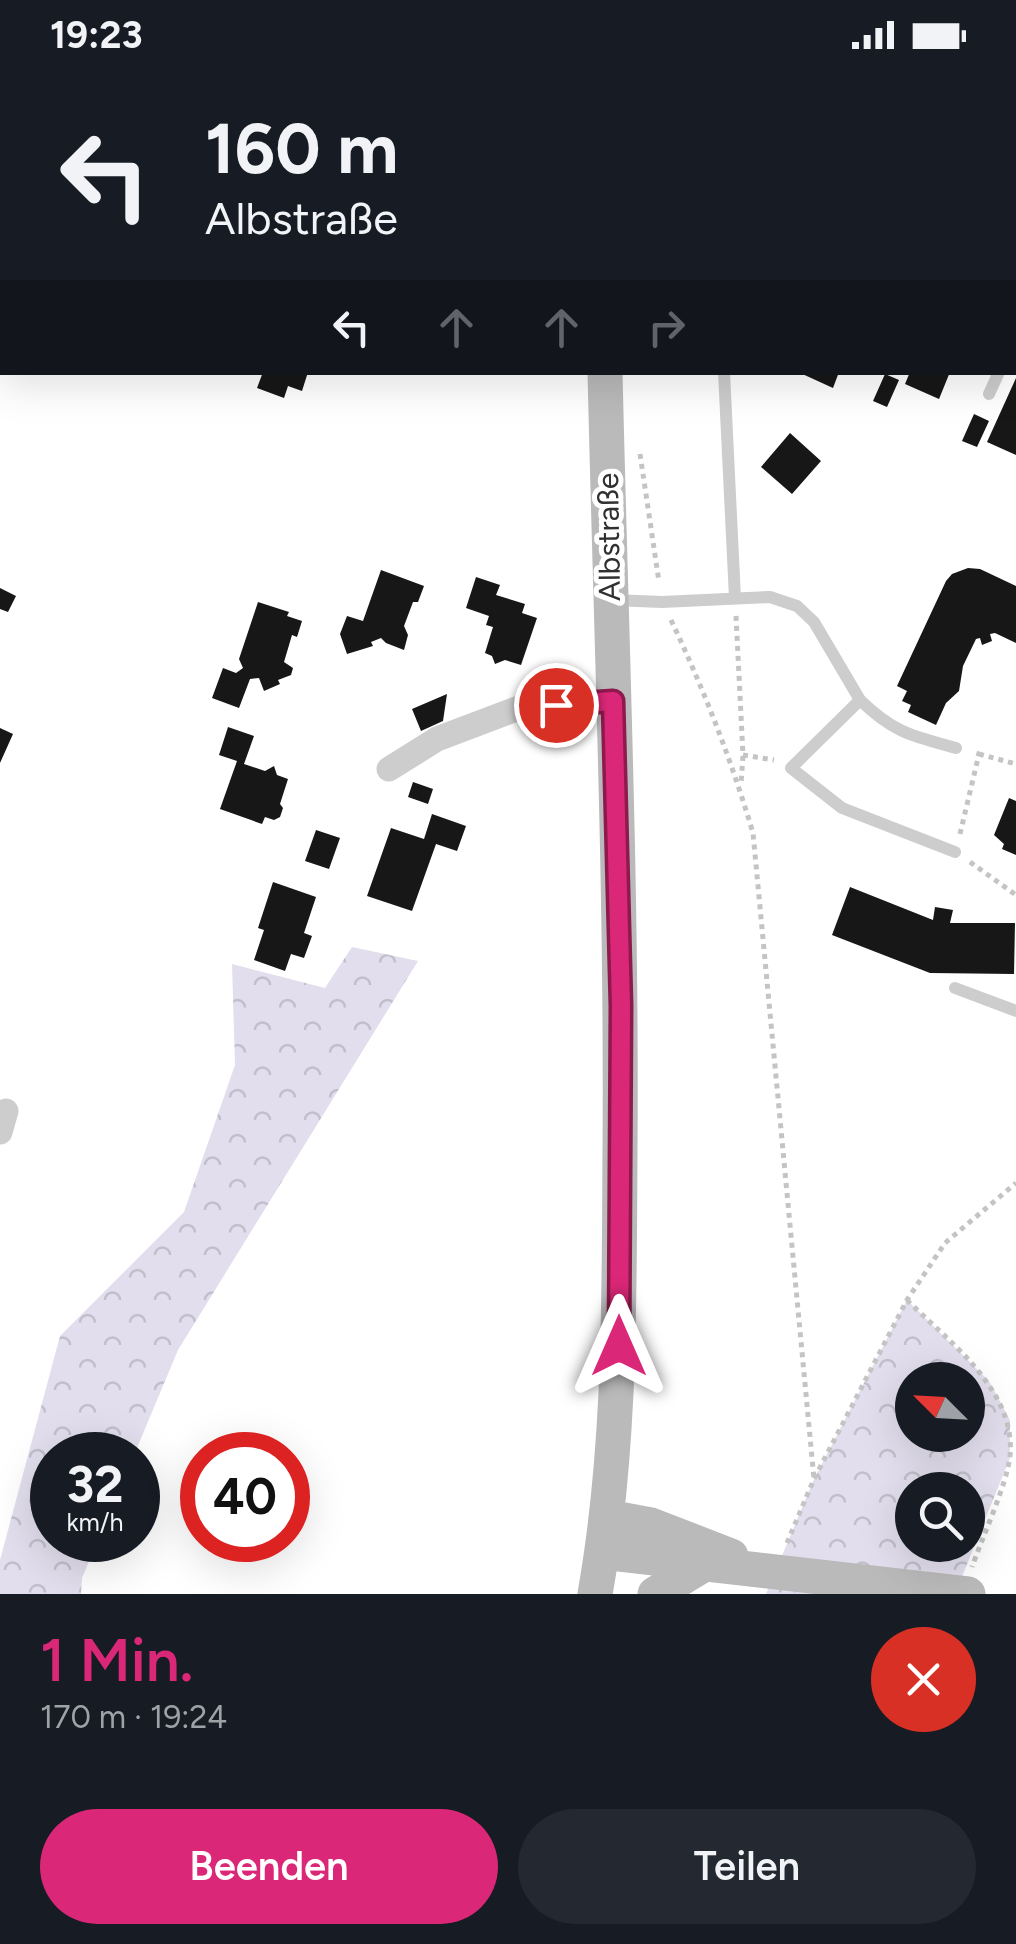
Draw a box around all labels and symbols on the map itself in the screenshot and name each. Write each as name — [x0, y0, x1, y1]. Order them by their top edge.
street label: Albstraße — [589, 472, 628, 602]
pin — [514, 663, 599, 748]
position arrow — [567, 1294, 671, 1398]
north arrow — [895, 1362, 985, 1452]
speed limit sign: 40 — [180, 1432, 310, 1562]

